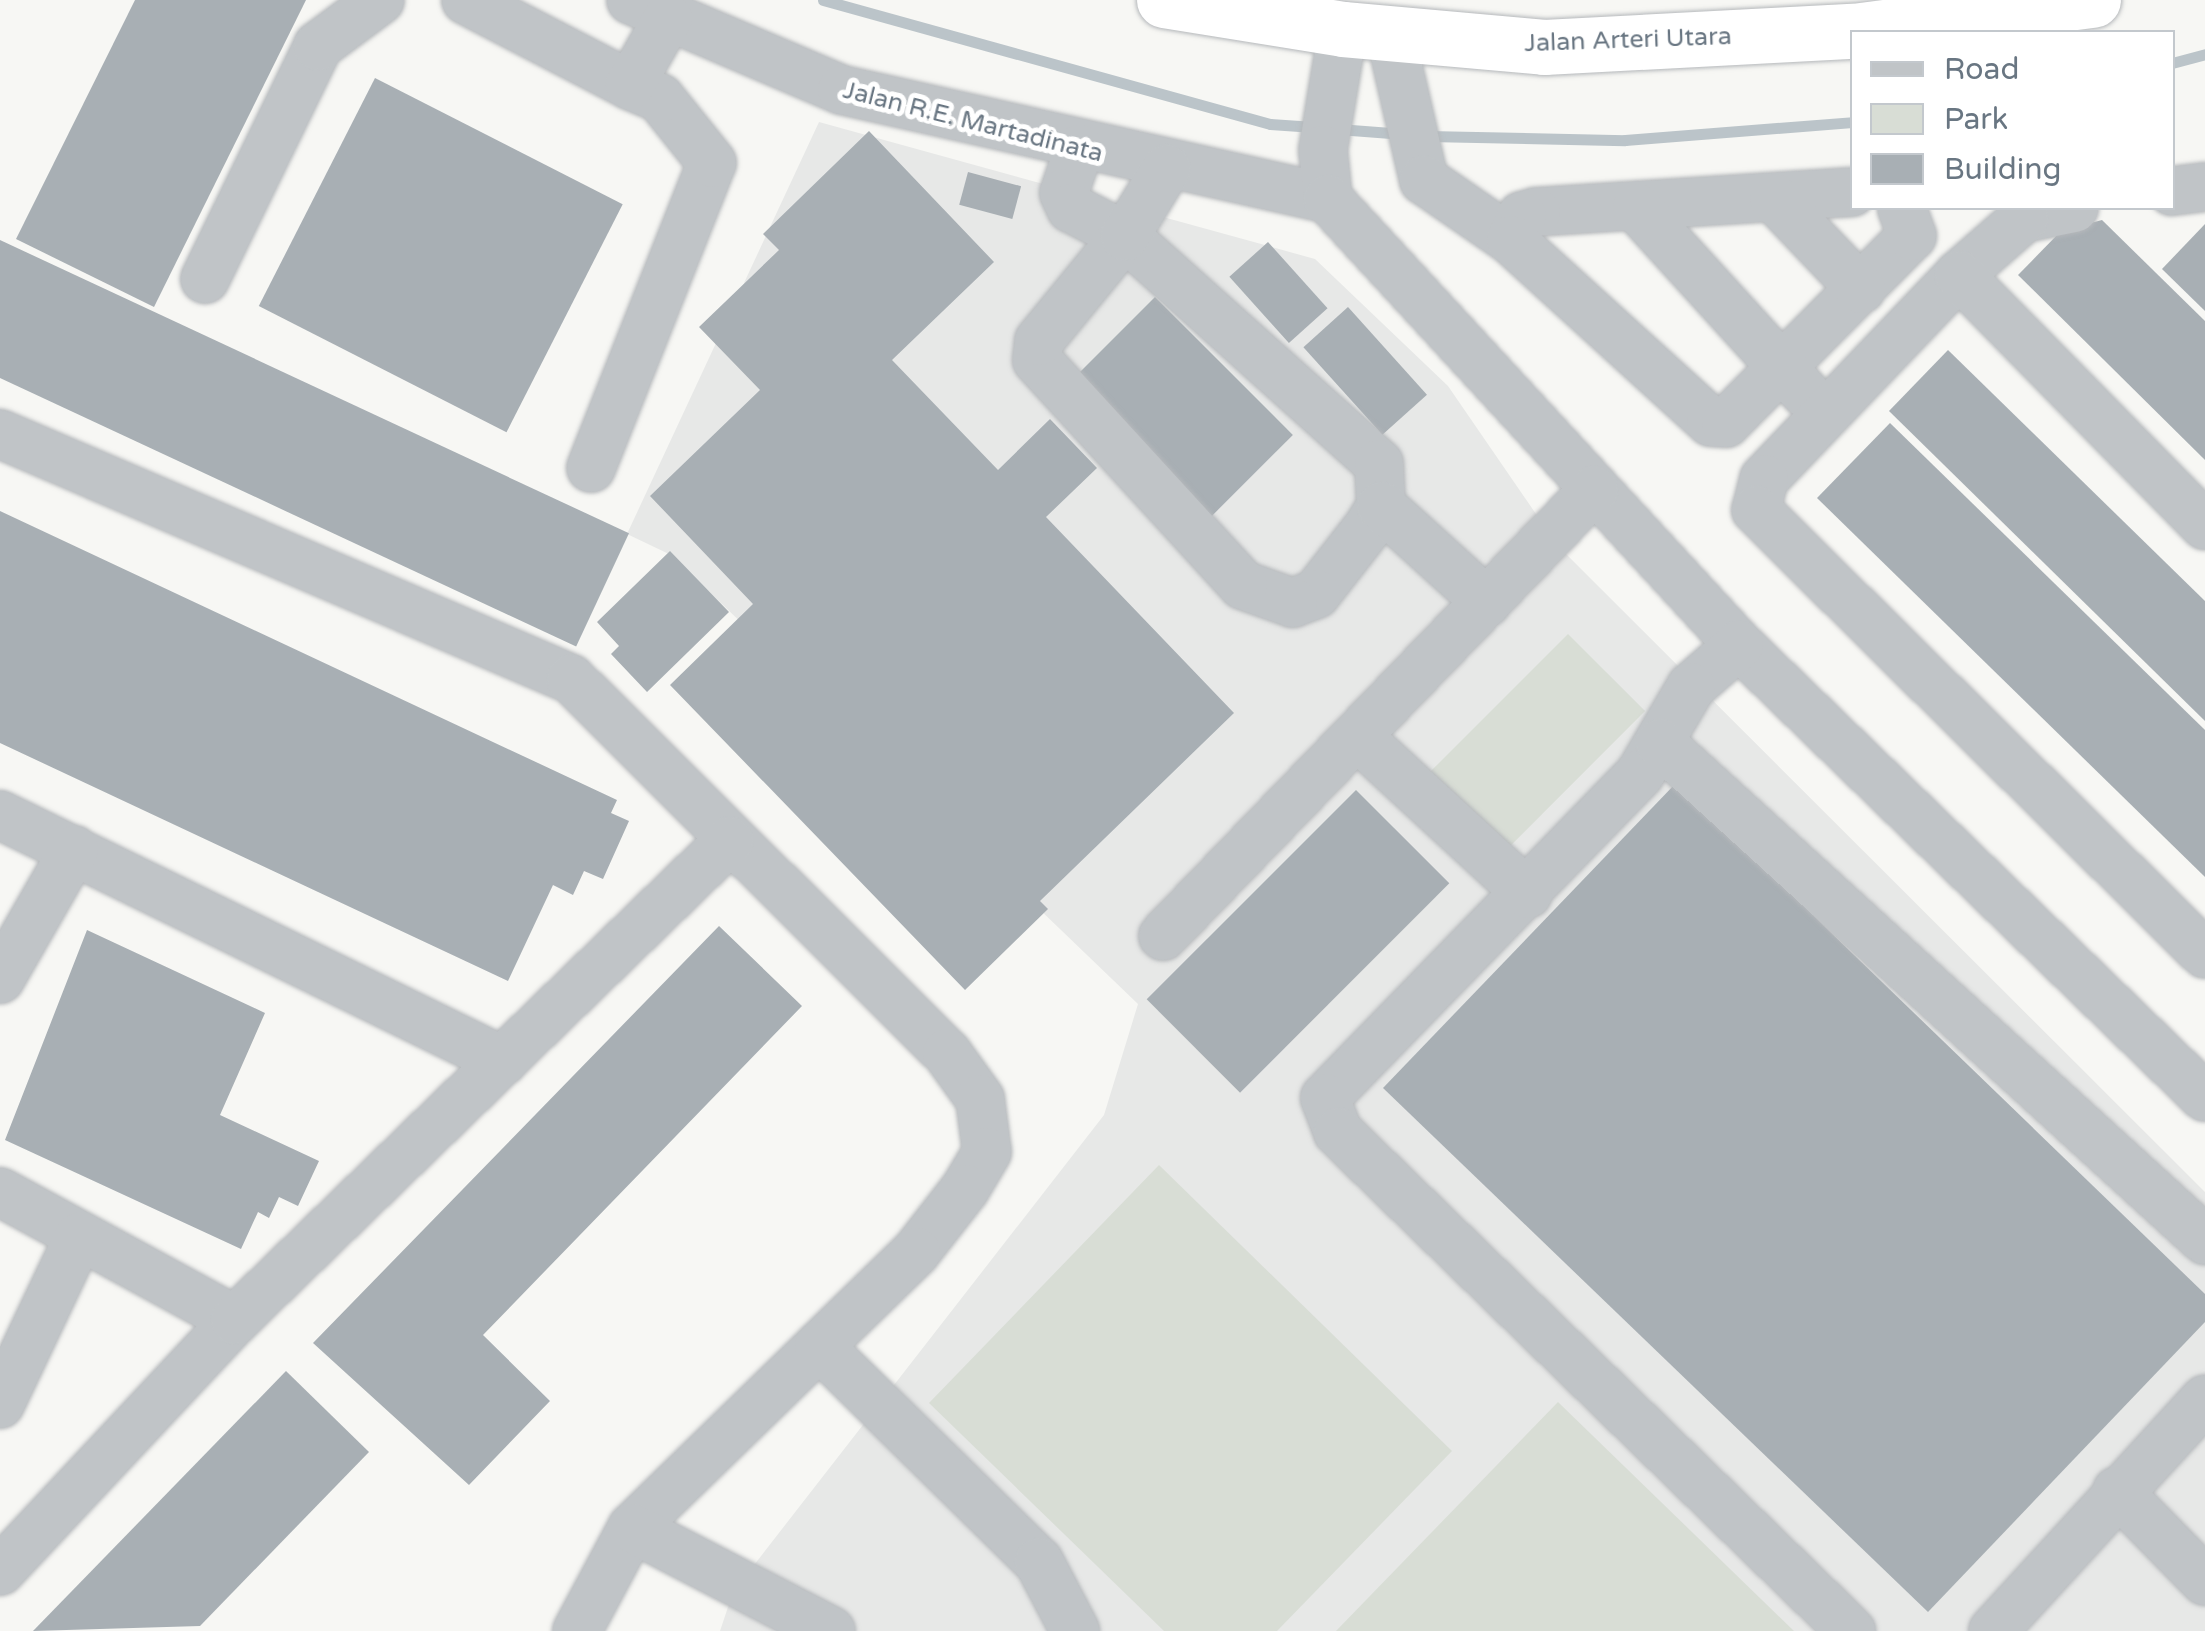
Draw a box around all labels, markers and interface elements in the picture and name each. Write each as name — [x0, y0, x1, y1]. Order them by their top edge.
street label: Jalan Arteri Utara — [1524, 21, 1732, 59]
legend — [1850, 30, 2175, 210]
text: Road — [1944, 51, 2019, 88]
street label: Jalan R.E. Martadinata — [840, 75, 1106, 169]
text: Park — [1944, 101, 2008, 138]
text: Building — [1944, 151, 2061, 188]

